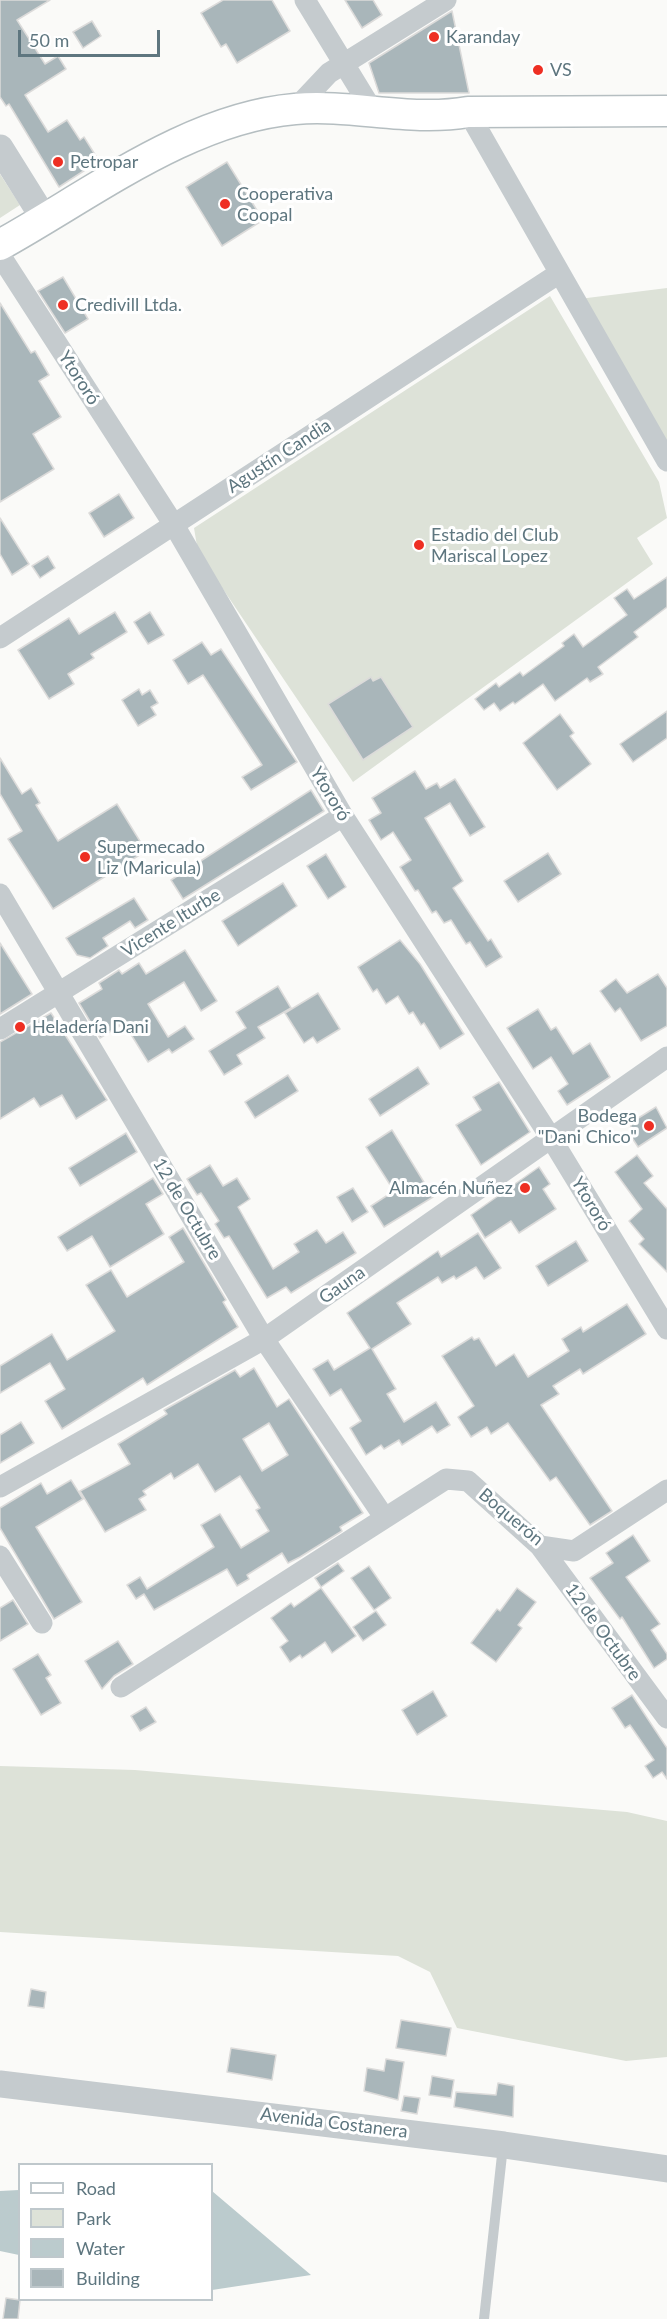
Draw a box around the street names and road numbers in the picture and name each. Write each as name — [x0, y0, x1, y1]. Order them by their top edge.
street label: Ytororó — [54, 347, 104, 409]
street label: Agustín Candia — [223, 414, 335, 498]
street label: Ytororó — [305, 763, 355, 825]
street label: Vicente Iturbe — [118, 884, 224, 962]
street label: 12 de Octubre — [148, 1154, 226, 1264]
street label: Ytororó — [566, 1173, 616, 1235]
street label: Gauna — [315, 1262, 369, 1308]
street label: Boquerón — [474, 1484, 548, 1550]
street label: 12 de Octubre — [561, 1579, 645, 1685]
street label: Avenida Costanera — [259, 2103, 409, 2143]

